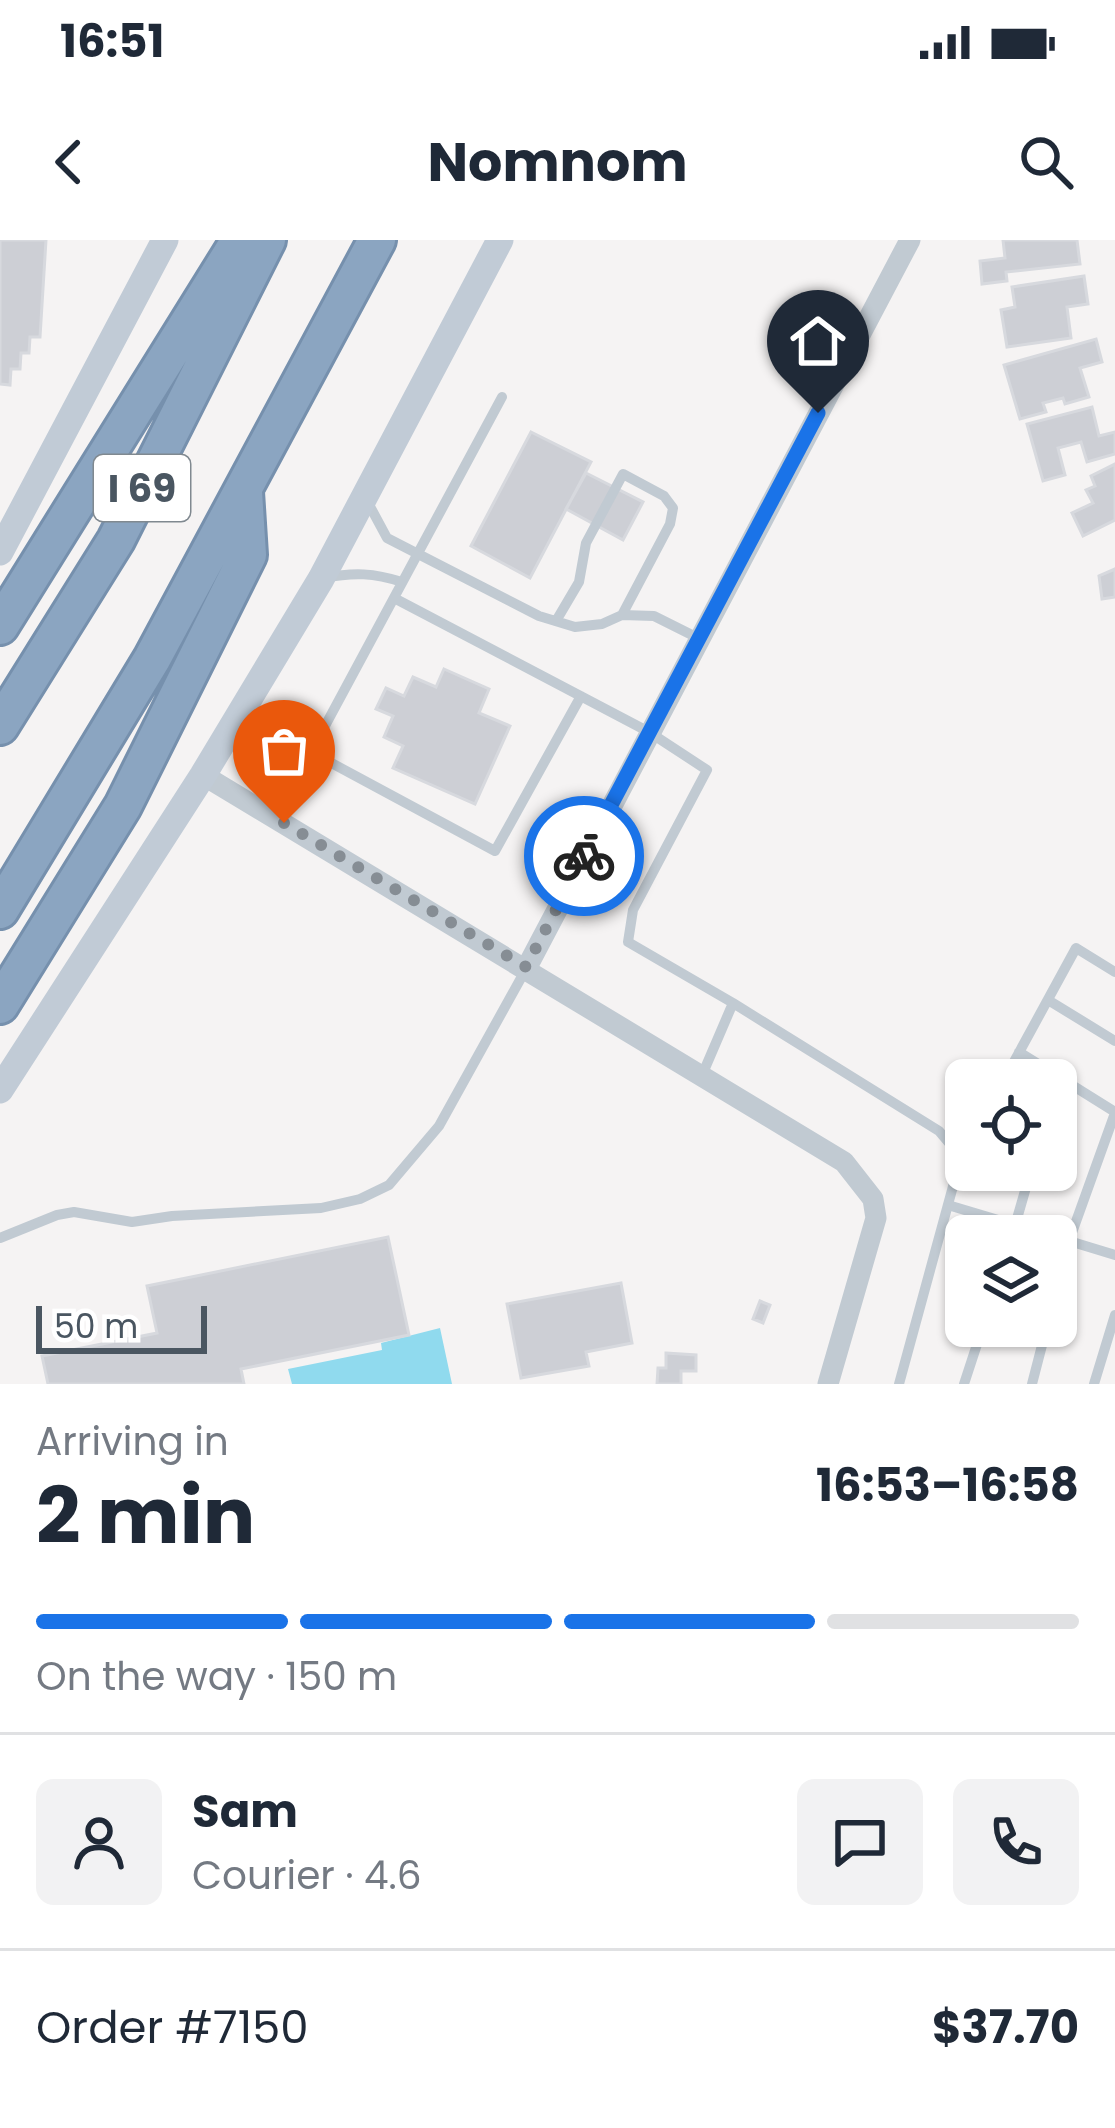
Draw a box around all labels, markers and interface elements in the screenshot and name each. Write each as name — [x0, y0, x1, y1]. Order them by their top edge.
text: 16:51 — [60, 10, 165, 73]
text: Nomnom — [427, 124, 688, 200]
icon: back — [36, 129, 102, 195]
icon: search — [1013, 129, 1079, 195]
pin — [767, 290, 869, 413]
icon: home — [785, 308, 851, 374]
road number: I 69 — [94, 455, 190, 521]
pin — [233, 700, 335, 823]
icon: bag — [251, 718, 317, 784]
courier — [524, 796, 644, 916]
icon: bike — [551, 823, 617, 889]
map controls — [945, 1059, 1077, 1347]
button: locate — [945, 1059, 1077, 1191]
button: layers — [945, 1215, 1077, 1347]
scale bar — [36, 1300, 207, 1353]
text: 50 m — [54, 1303, 138, 1350]
text: Arriving in — [36, 1414, 229, 1469]
text: 16:53–16:58 — [816, 1454, 1079, 1517]
text: 2 min — [36, 1461, 255, 1570]
text: On the way · 150 m — [36, 1649, 397, 1704]
button: person — [36, 1779, 162, 1905]
button: chat — [797, 1779, 923, 1905]
button: phone — [953, 1779, 1079, 1905]
text: Sam — [192, 1780, 298, 1843]
text: Courier · 4.6 — [192, 1848, 421, 1903]
text: Order #7150 — [36, 1996, 309, 2059]
text: $37.70 — [932, 1996, 1079, 2059]

